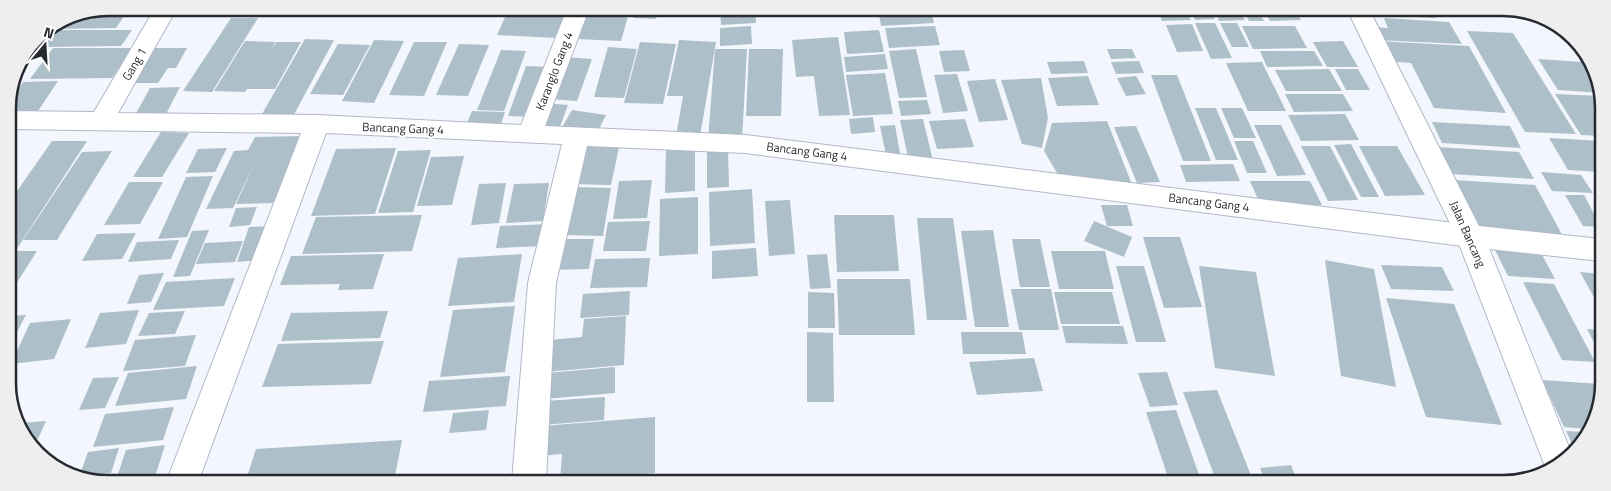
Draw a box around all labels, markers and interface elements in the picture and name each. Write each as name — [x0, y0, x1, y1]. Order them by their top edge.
north arrow — [20, 20, 70, 70]
text: N — [41, 21, 57, 44]
street label: Karanglo Gang 4 — [530, 29, 578, 113]
street label: Gang 1 — [117, 44, 151, 84]
street label: Bancang Gang 4 — [362, 117, 444, 139]
street label: Bancang Gang 4 — [765, 137, 849, 165]
street label: Bancang Gang 4 — [1167, 188, 1251, 216]
street label: Jalan Bancang — [1445, 198, 1491, 270]

